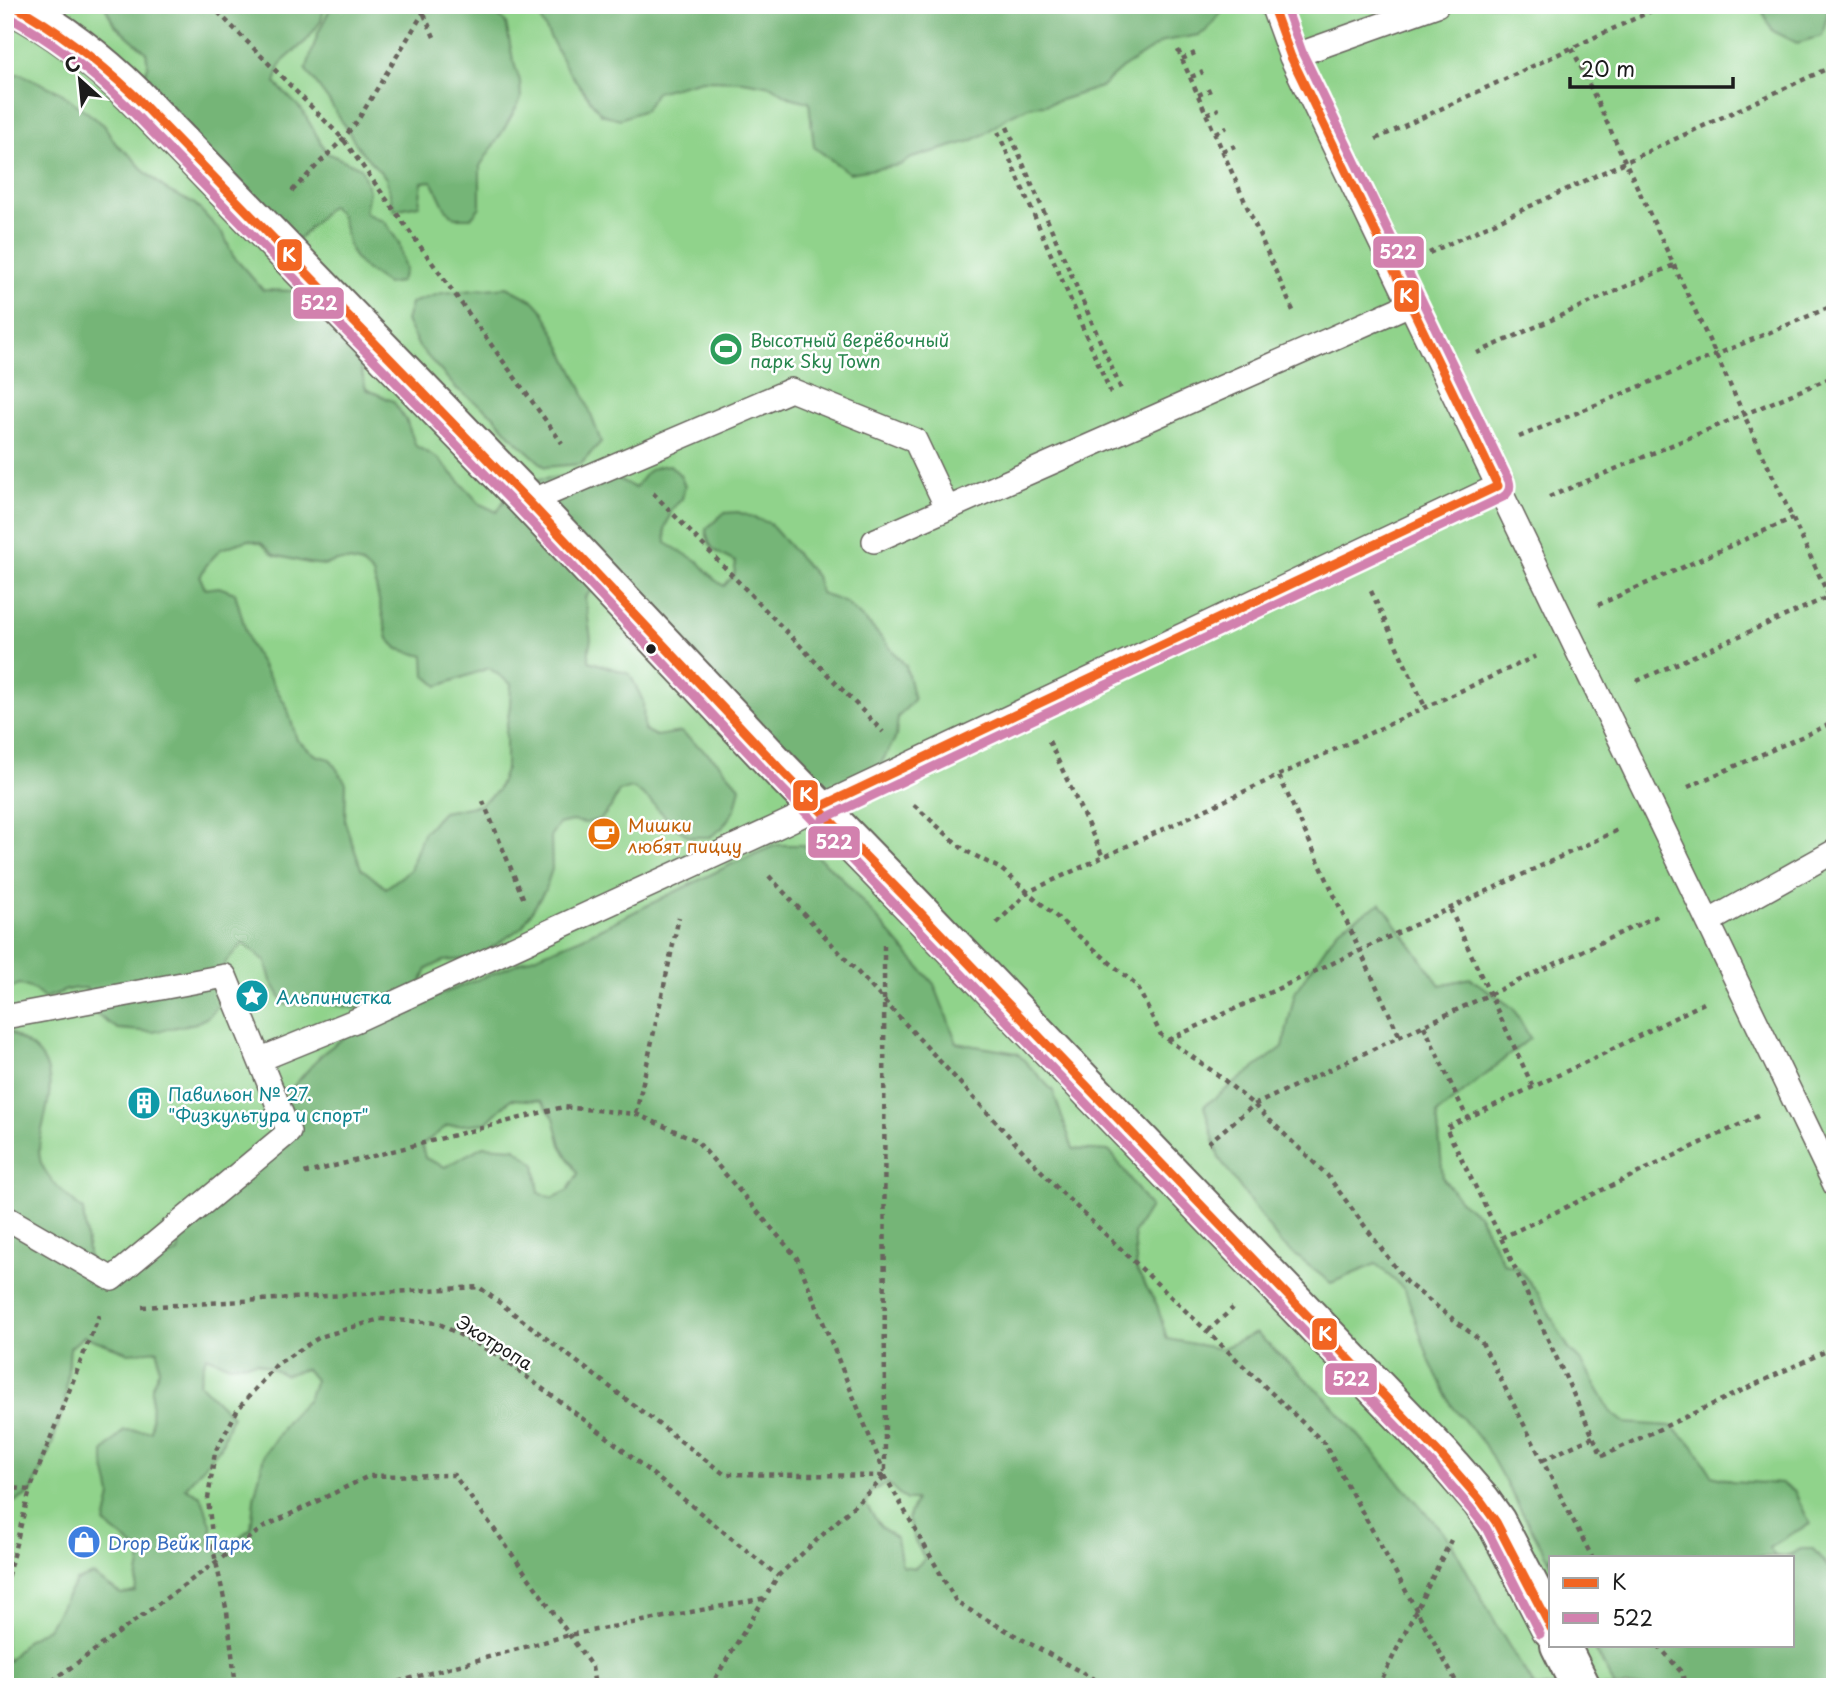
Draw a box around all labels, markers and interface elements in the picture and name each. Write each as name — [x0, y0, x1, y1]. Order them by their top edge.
north arrow — [46, 46, 116, 116]
scale bar — [1570, 46, 1733, 90]
text: С — [59, 48, 85, 80]
text: 20 m — [1581, 52, 1635, 84]
line badge: 522 — [1372, 235, 1425, 269]
text: 522 — [1379, 237, 1417, 265]
line badge: К — [276, 238, 303, 272]
text: К — [282, 240, 296, 268]
line badge: К — [1393, 279, 1420, 313]
text: К — [1399, 281, 1413, 309]
line badge: 522 — [292, 286, 345, 320]
text: 522 — [300, 288, 338, 316]
place label: Высотный верёвочный парк Sky Town — [750, 326, 949, 374]
sports icon: Высотный верёвочный парк Sky Town — [707, 330, 745, 368]
unlabelled marker — [644, 642, 658, 656]
line badge: К — [792, 779, 819, 812]
text: К — [799, 780, 813, 808]
place label: Мишки любят пиццу — [627, 811, 742, 859]
cafe icon: Мишки любят пиццу — [585, 815, 623, 853]
line badge: 522 — [807, 825, 861, 859]
text: 522 — [815, 827, 853, 855]
place icon: Альпинистка — [233, 977, 271, 1015]
place label: Альпинистка — [276, 983, 392, 1010]
place label: Павильон № 27. "Физкультура и спорт" — [168, 1080, 369, 1128]
building icon: Павильон № 27. "Физкультура и спорт" — [125, 1084, 163, 1122]
street label: Экотропа — [452, 1308, 538, 1376]
line badge: К — [1311, 1317, 1338, 1351]
text: К — [1318, 1319, 1332, 1347]
line badge: 522 — [1324, 1362, 1378, 1396]
text: 522 — [1332, 1364, 1370, 1392]
shop icon: Drop Вейк Парк — [65, 1523, 103, 1561]
place label: Drop Вейк Парк — [108, 1529, 251, 1556]
legend — [1549, 1556, 1794, 1646]
text: К — [1612, 1565, 1627, 1597]
text: 522 — [1612, 1601, 1653, 1633]

